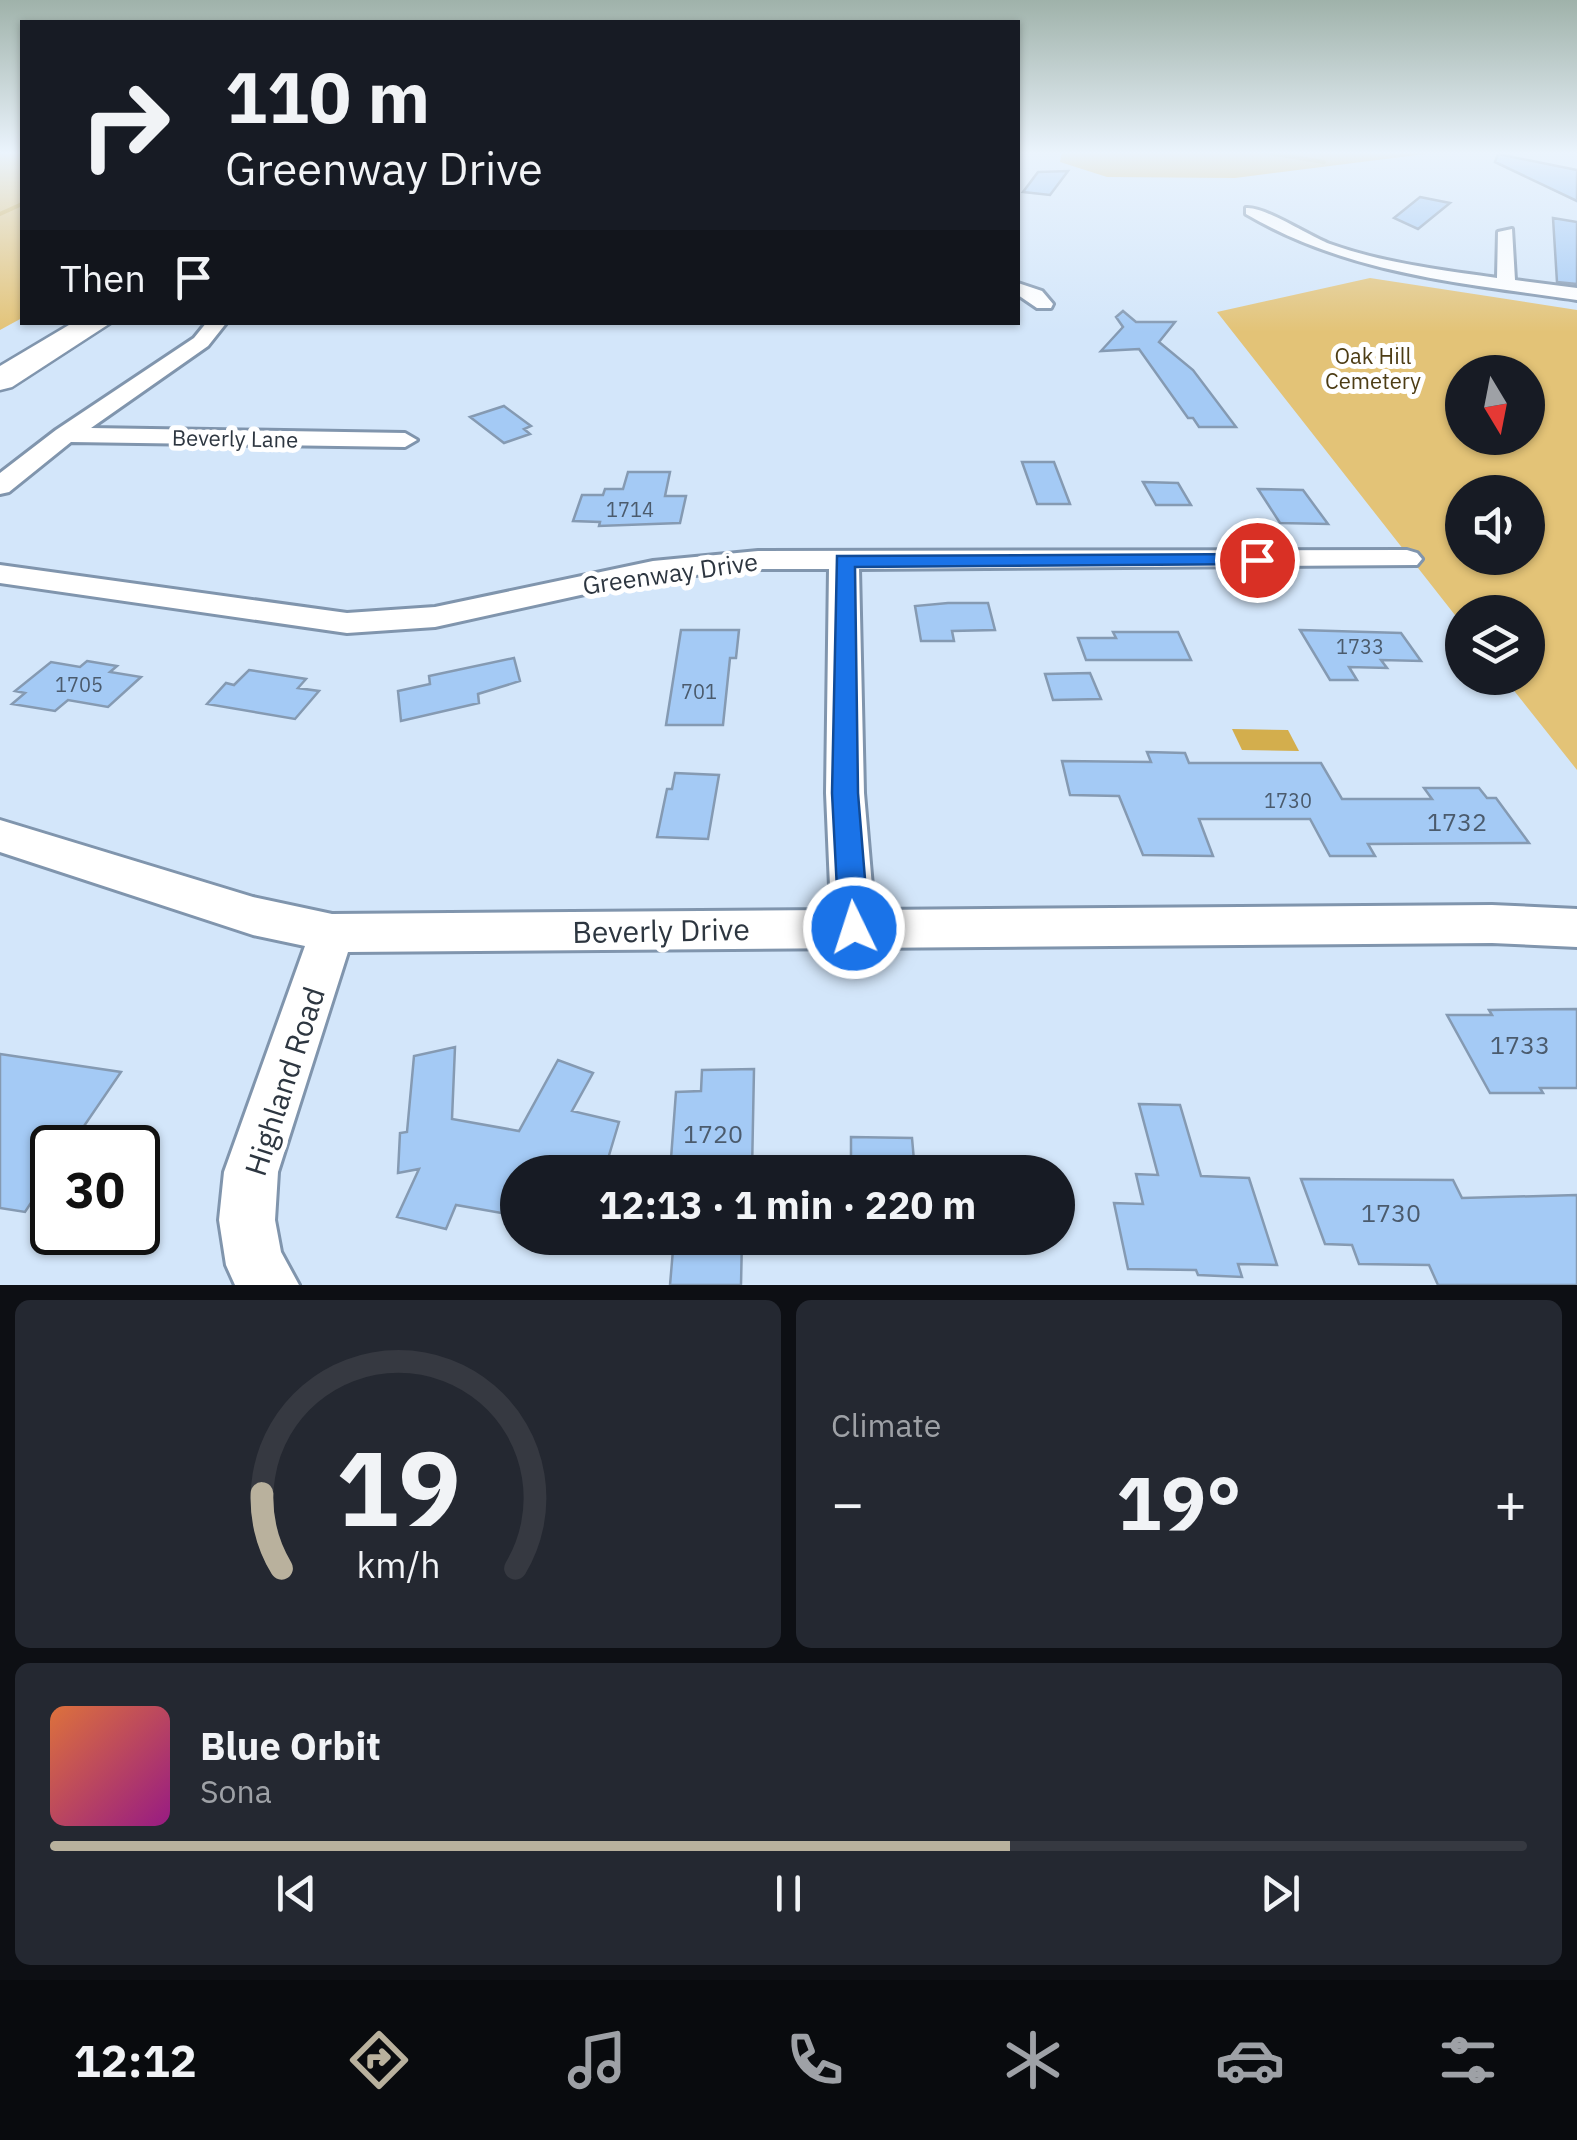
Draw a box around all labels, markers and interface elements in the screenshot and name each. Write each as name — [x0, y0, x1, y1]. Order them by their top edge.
text: 110 m — [225, 51, 430, 142]
icon: right — [60, 60, 190, 190]
text: Greenway Drive — [225, 139, 543, 197]
icon: arrive — [166, 250, 221, 305]
text: Then — [60, 253, 146, 302]
park label: Oak Hill Cemetery — [1325, 341, 1421, 395]
north arrow — [1445, 355, 1545, 455]
map controls — [1445, 355, 1545, 695]
street label: Beverly Lane — [172, 422, 298, 454]
button: sound — [1445, 475, 1545, 575]
house number: 1714 — [606, 496, 654, 523]
pin — [1215, 518, 1300, 603]
icon: arrive — [1230, 533, 1285, 588]
street label: Greenway Drive — [580, 544, 760, 602]
button: layers — [1445, 595, 1545, 695]
house number: 1733 — [1336, 633, 1384, 660]
house number: 1705 — [55, 671, 103, 698]
house number: 701 — [681, 678, 717, 705]
house number: 1730 — [1264, 787, 1312, 814]
house number: 1732 — [1427, 805, 1487, 838]
position arrow — [802, 876, 906, 980]
street label: Beverly Drive — [572, 909, 750, 951]
street label: Highland Road — [235, 982, 333, 1180]
house number: 1733 — [1490, 1028, 1550, 1061]
house number: 1720 — [683, 1117, 743, 1150]
speed limit sign: 30 — [30, 1125, 160, 1255]
text: 12:13 · 1 min · 220 m — [599, 1180, 976, 1229]
house number: 1730 — [1361, 1196, 1421, 1229]
text: Climate — [831, 1404, 941, 1446]
text: 19 — [336, 1419, 460, 1555]
text: 19° — [1116, 1453, 1242, 1551]
text: − — [831, 1467, 864, 1538]
text: + — [1494, 1467, 1527, 1538]
text: km/h — [356, 1541, 440, 1588]
text: Blue Orbit — [200, 1721, 381, 1770]
text: Sona — [200, 1770, 272, 1812]
icon: previous — [269, 1866, 324, 1921]
icon: pause — [761, 1866, 816, 1921]
icon: next — [1253, 1866, 1308, 1921]
icon: directions — [344, 2025, 414, 2095]
icon: music — [562, 2025, 632, 2095]
icon: phone — [780, 2025, 850, 2095]
icon: climate — [998, 2025, 1068, 2095]
icon: car — [1215, 2025, 1285, 2095]
icon: filters — [1433, 2025, 1503, 2095]
text: 12:12 — [74, 2031, 197, 2089]

